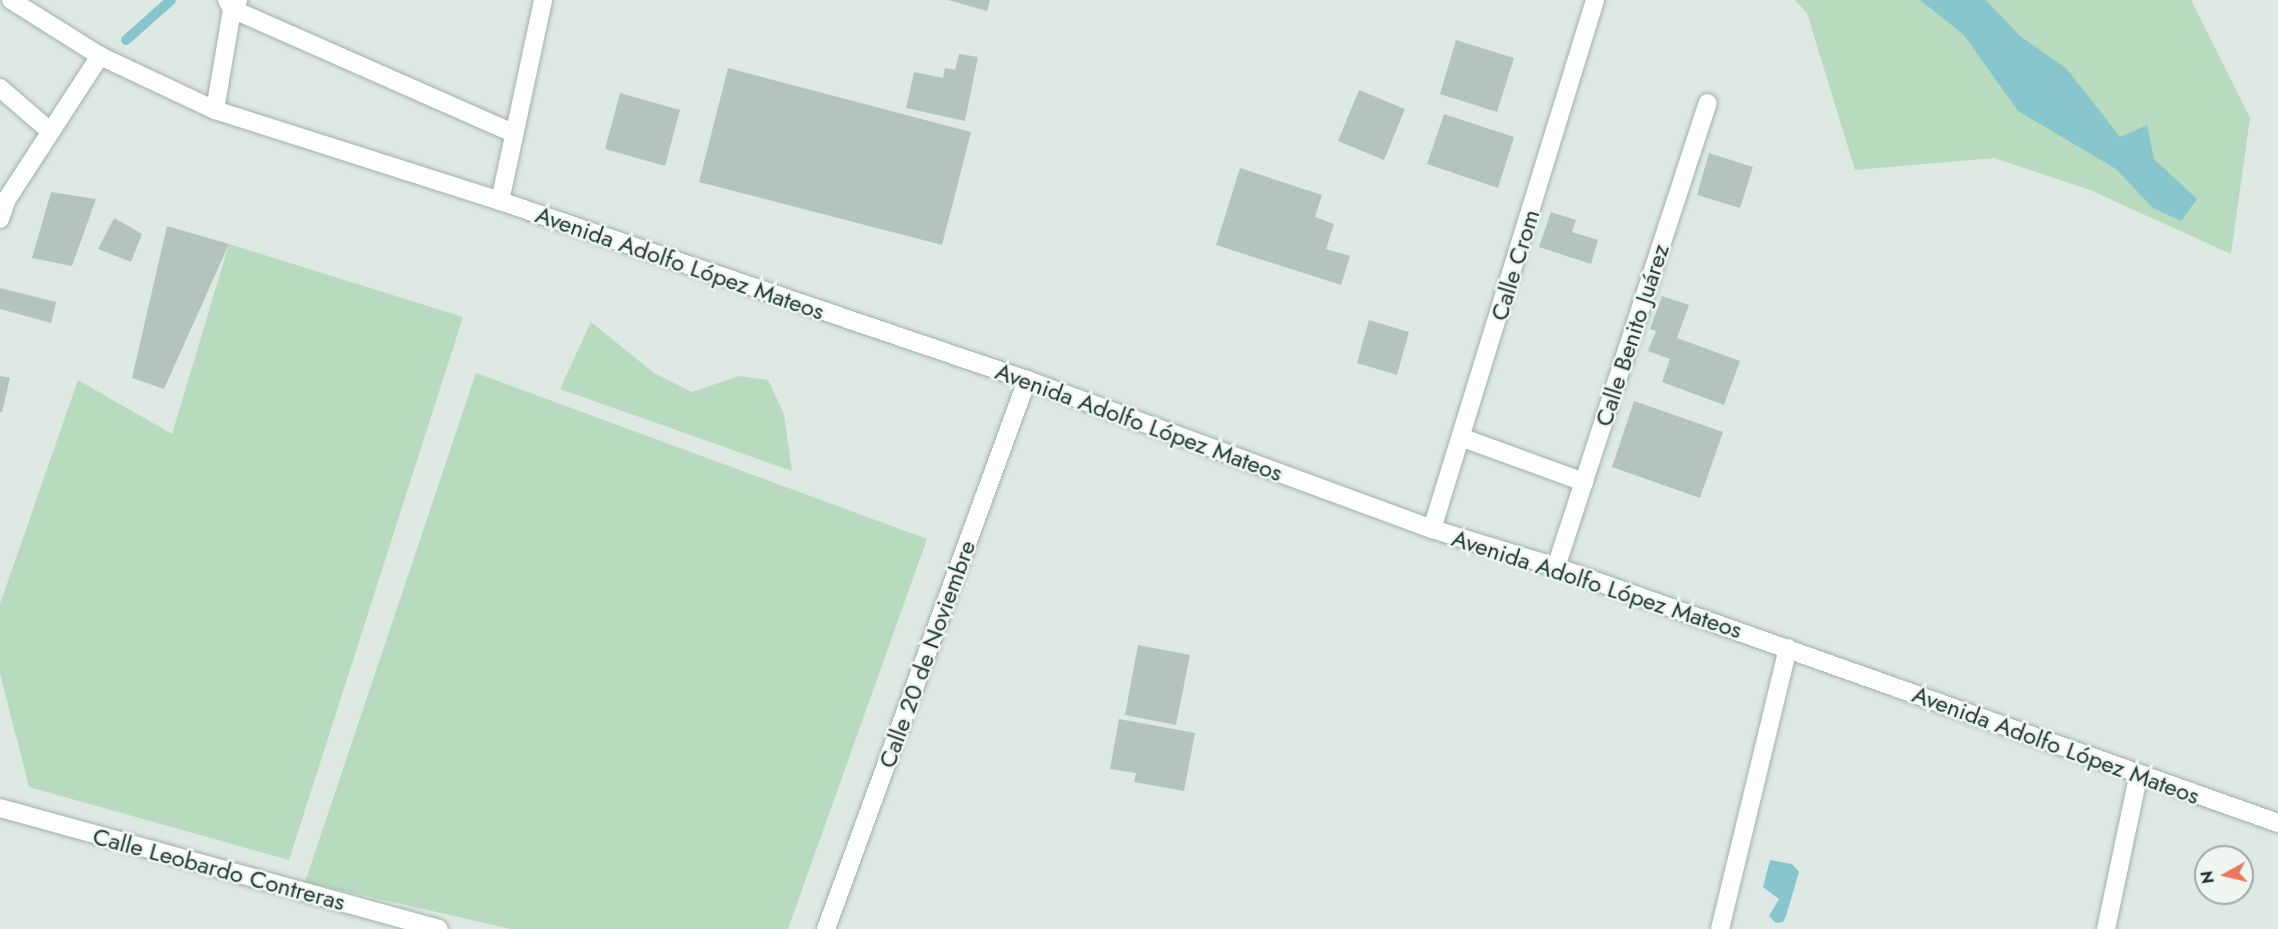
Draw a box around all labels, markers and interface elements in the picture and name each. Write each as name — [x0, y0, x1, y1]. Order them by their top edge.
street label: Avenida Adolfo López Mateos — [532, 200, 828, 326]
street label: Calle Crom — [1484, 206, 1546, 324]
street label: Calle Benito Juárez — [1589, 240, 1675, 430]
street label: Avenida Adolfo López Mateos — [991, 357, 1287, 487]
street label: Avenida Adolfo López Mateos — [1448, 523, 1746, 645]
street label: Calle 20 de Noviembre — [872, 536, 982, 772]
street label: Avenida Adolfo López Mateos — [1908, 680, 2204, 810]
street label: Calle Leobardo Contreras — [90, 821, 348, 917]
north arrow — [2194, 845, 2254, 905]
text: N — [2195, 869, 2220, 885]

